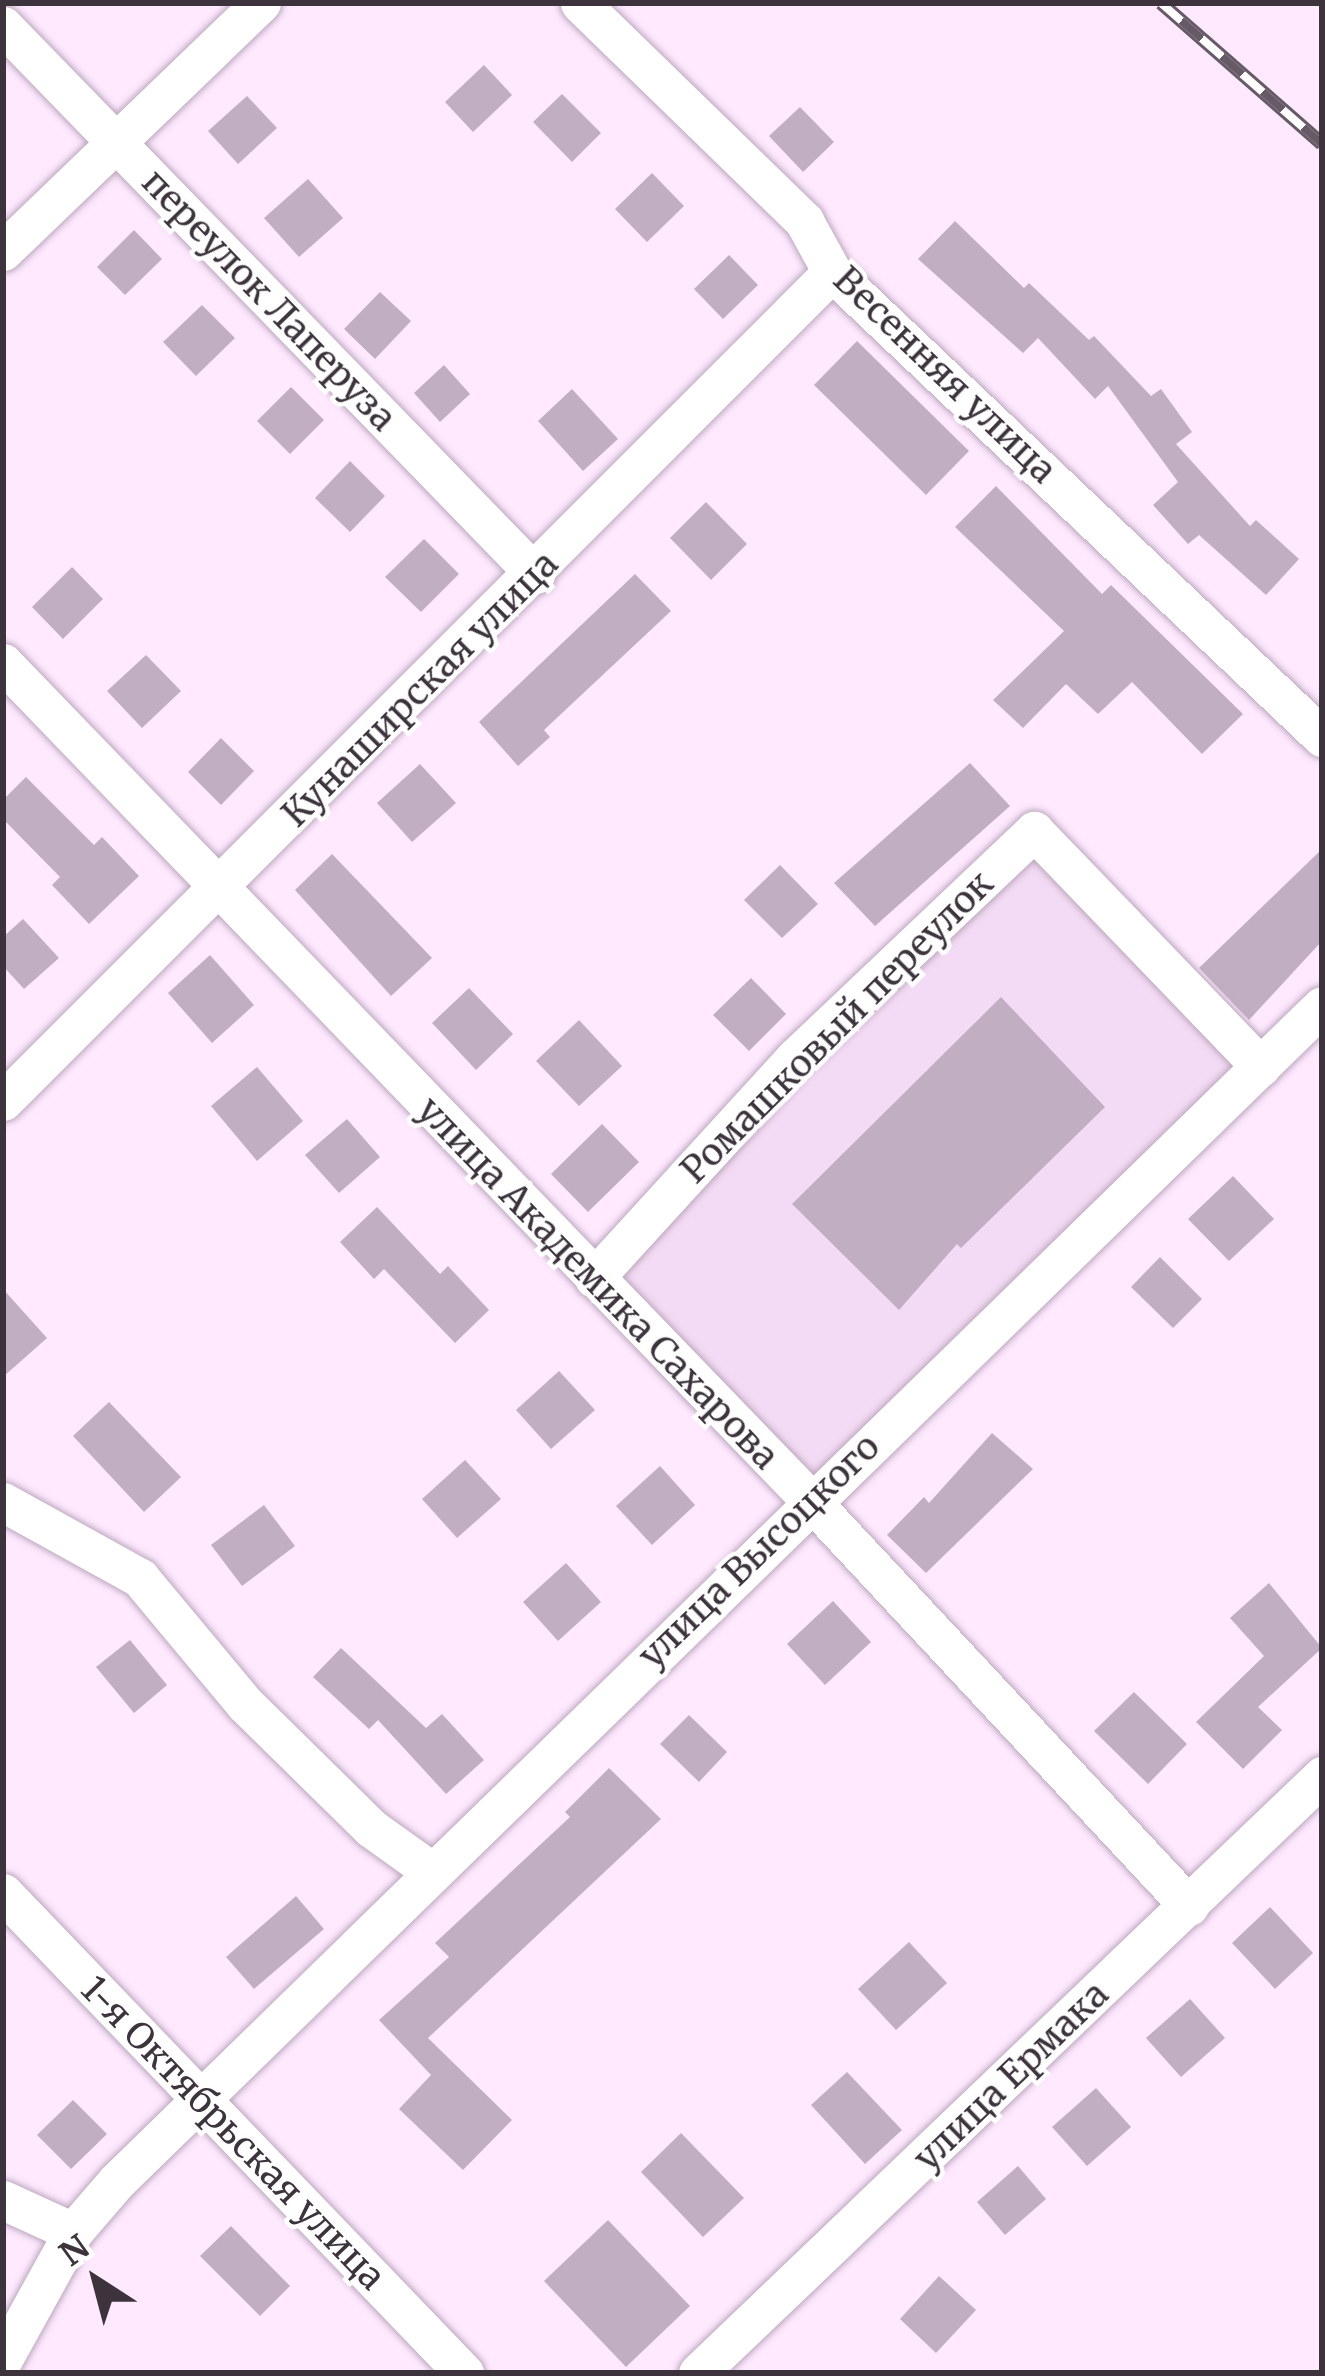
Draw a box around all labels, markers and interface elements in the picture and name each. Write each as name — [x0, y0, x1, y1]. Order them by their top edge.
street label: переулок Лаперуза — [133, 160, 405, 440]
street label: Весенняя улица — [825, 258, 1065, 492]
street label: Кунаширская улица — [273, 542, 567, 836]
street label: Ромашковый переулок — [672, 862, 1002, 1192]
street label: улица Академика Сахарова — [409, 1088, 787, 1478]
street label: улица Высоцкого — [630, 1425, 888, 1677]
street label: 1-я Октябрьская улица — [72, 1968, 394, 2298]
street label: улица Ермака — [905, 1972, 1117, 2180]
north arrow — [36, 2220, 156, 2340]
text: N — [52, 2226, 97, 2275]

